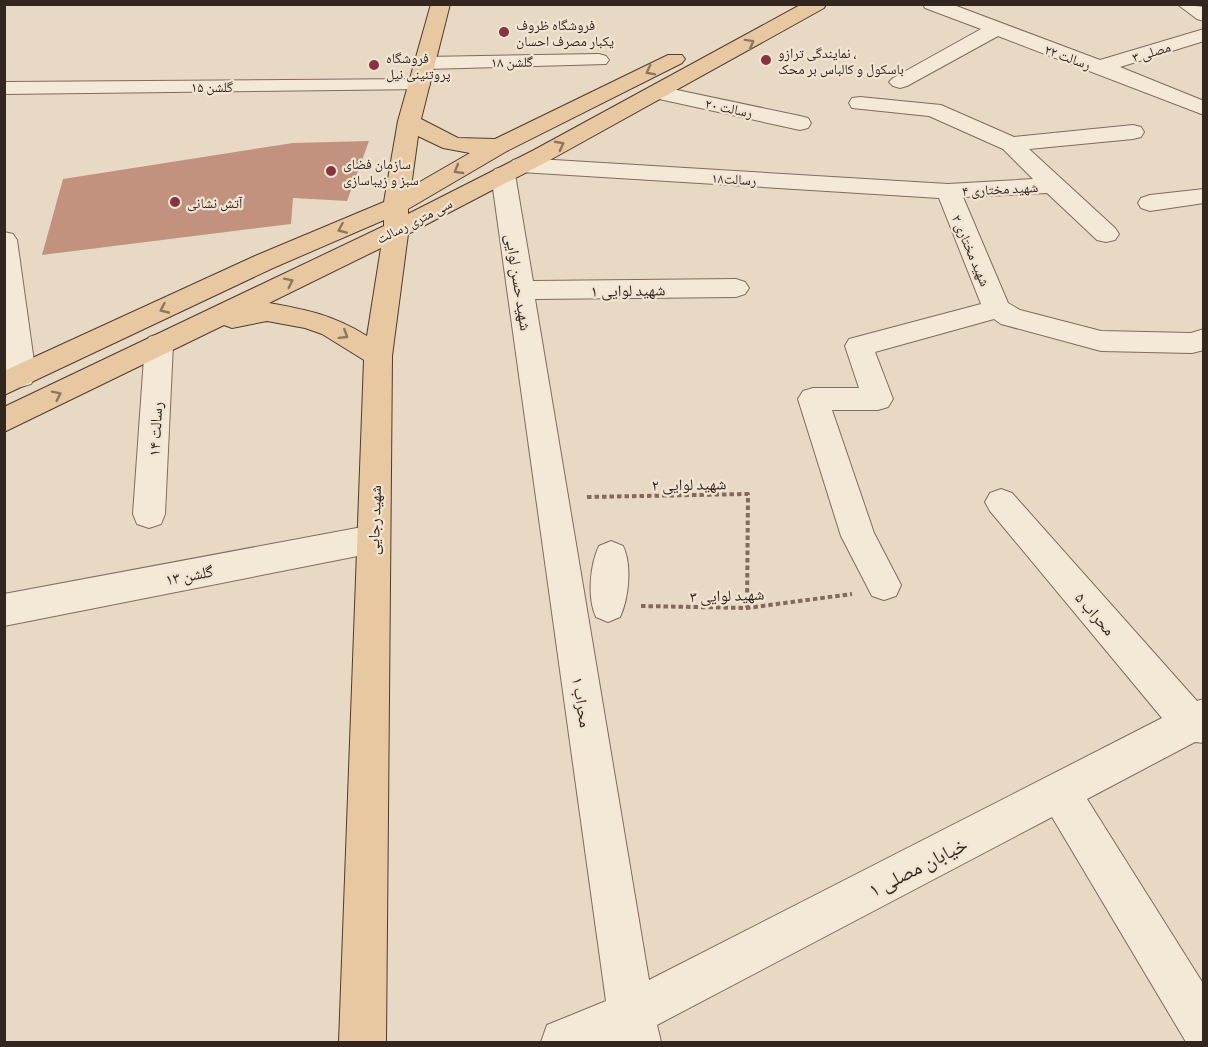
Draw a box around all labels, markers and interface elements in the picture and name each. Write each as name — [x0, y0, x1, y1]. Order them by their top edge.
place label: فروشگاه ظروف یکبار مصرف احسان — [516, 14, 614, 50]
marker: فروشگاه ظروف یکبار مصرف احسان — [497, 25, 511, 39]
street label: ۳ مصلی — [1129, 36, 1173, 66]
street label: ۲۲ رسالت — [1042, 38, 1094, 74]
one-way arrow — [744, 39, 754, 50]
place label: نمایندگی ترازو ، باسکول و کالباس بر محک — [778, 42, 904, 78]
place label: فروشگاه پروتئینی نیل — [386, 47, 451, 83]
street label: ۱۸ گلشن — [491, 51, 533, 71]
marker: نمایندگی ترازو ، باسکول و کالباس بر محک — [759, 53, 773, 67]
marker: فروشگاه پروتئینی نیل — [367, 58, 381, 72]
one-way arrow — [646, 64, 657, 75]
street label: گلشن ۱۵ — [191, 76, 233, 96]
street label: ۲۰ رسالت — [703, 92, 755, 122]
one-way arrow — [554, 141, 564, 152]
place label: سازمان فضای سبز و زیباسازی — [343, 153, 419, 189]
one-way arrow — [454, 162, 464, 174]
marker: سازمان فضای سبز و زیباسازی — [324, 164, 338, 178]
street label: رسالت۱۸ — [711, 167, 757, 189]
street label: ۴ شهید مختاری — [961, 176, 1039, 200]
place label: آتش نشانی — [187, 192, 243, 212]
street label: سی متری رسالت — [373, 192, 455, 248]
marker: آتش نشانی — [168, 195, 182, 209]
street label: ۲ شهید مختاری — [948, 211, 996, 289]
one-way arrow — [337, 222, 348, 234]
street label: شهید حسن لوایی — [501, 232, 539, 332]
street label: ۱ شهید لوایی — [590, 276, 666, 302]
one-way arrow — [282, 277, 293, 289]
one-way arrow — [160, 302, 171, 314]
one-way arrow — [338, 327, 348, 339]
one-way arrow — [51, 390, 62, 402]
street label: ۱۴ رسالت — [141, 401, 167, 457]
street label: ۲ شهید لوایی — [651, 470, 727, 496]
street label: شهید رجایی — [360, 485, 386, 555]
street label: ۱۳ گلشن — [163, 558, 215, 590]
street label: ۳ شهید لوایی — [689, 581, 765, 607]
street label: ۵ محراب — [1070, 586, 1122, 640]
street label: ۱ محراب — [567, 675, 599, 729]
street label: خیابان مصلی ۱ — [862, 827, 972, 903]

